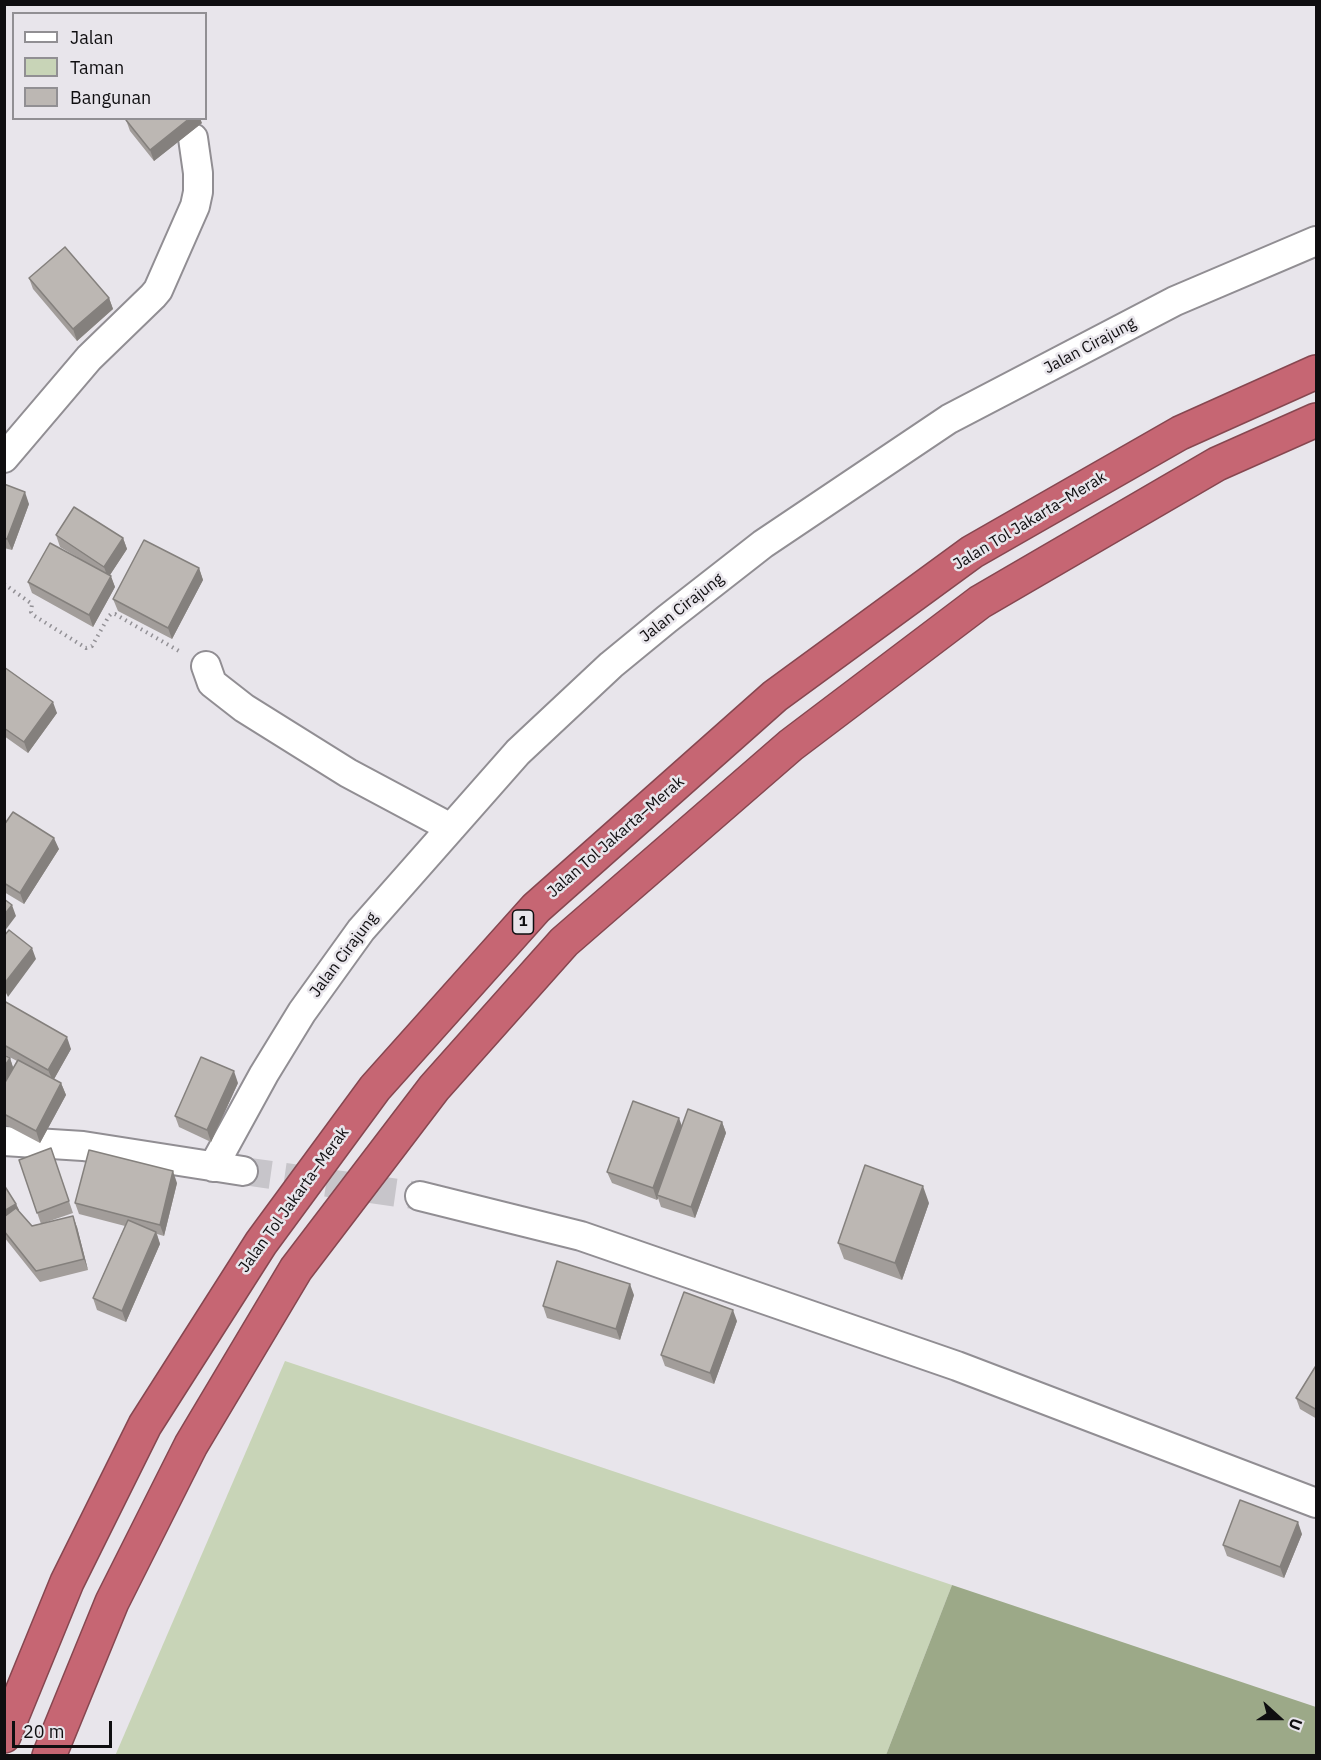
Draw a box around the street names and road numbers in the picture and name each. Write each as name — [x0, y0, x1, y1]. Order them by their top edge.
street label: Jalan Cirajung — [1041, 314, 1139, 378]
street label: Jalan Tol Jakarta–Merak — [950, 468, 1110, 574]
street label: Jalan Cirajung — [636, 569, 728, 647]
street label: Jalan Tol Jakarta–Merak — [544, 772, 688, 902]
street label: Jalan Cirajung — [306, 909, 382, 1001]
road number: 1 — [512, 910, 534, 934]
street label: Jalan Tol Jakarta–Merak — [235, 1123, 353, 1277]

